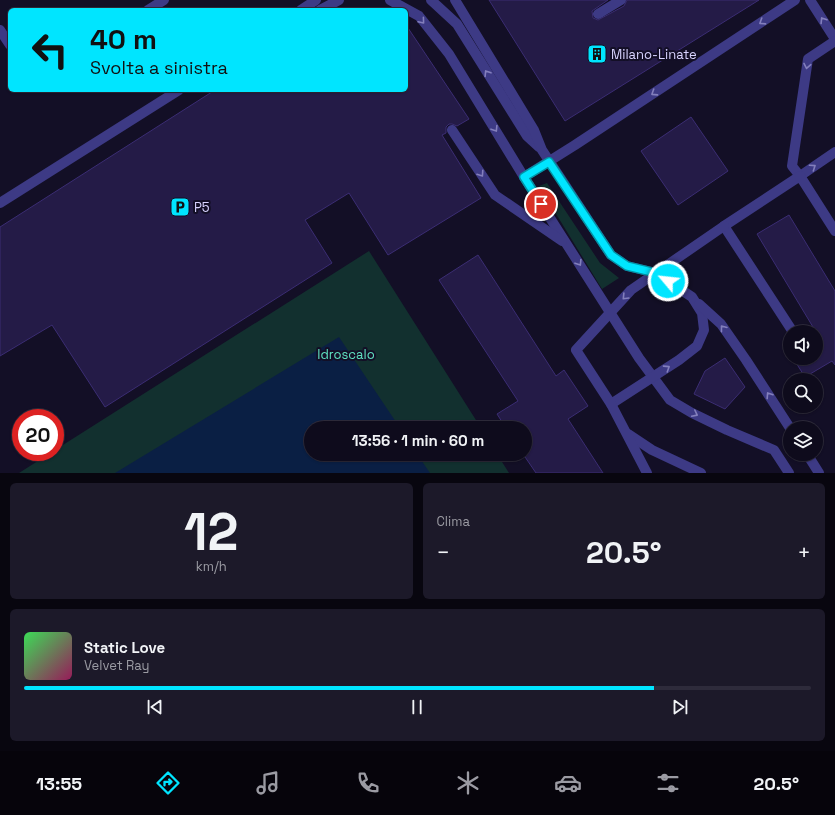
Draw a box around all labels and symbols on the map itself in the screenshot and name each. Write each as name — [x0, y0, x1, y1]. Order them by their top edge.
one-way arrow — [418, 16, 425, 24]
one-way arrow — [759, 17, 766, 24]
one-way arrow — [821, 17, 828, 24]
building icon: Milano-Linate — [586, 43, 608, 65]
place label: Milano-Linate — [611, 46, 697, 63]
one-way arrow — [803, 62, 812, 69]
one-way arrow — [485, 70, 492, 77]
one-way arrow — [651, 88, 658, 95]
one-way arrow — [490, 125, 498, 132]
one-way arrow — [809, 164, 816, 172]
one-way arrow — [476, 169, 483, 176]
pin — [524, 187, 558, 221]
parking icon: P5 — [169, 196, 191, 218]
place label: P5 — [194, 199, 210, 216]
one-way arrow — [574, 259, 581, 266]
position arrow — [647, 260, 689, 302]
one-way arrow — [622, 292, 630, 300]
one-way arrow — [721, 326, 728, 333]
park label: Idroscalo — [317, 346, 375, 363]
one-way arrow — [663, 365, 670, 372]
one-way arrow — [766, 392, 774, 399]
speed limit sign: 20 — [12, 409, 64, 461]
one-way arrow — [691, 409, 698, 417]

